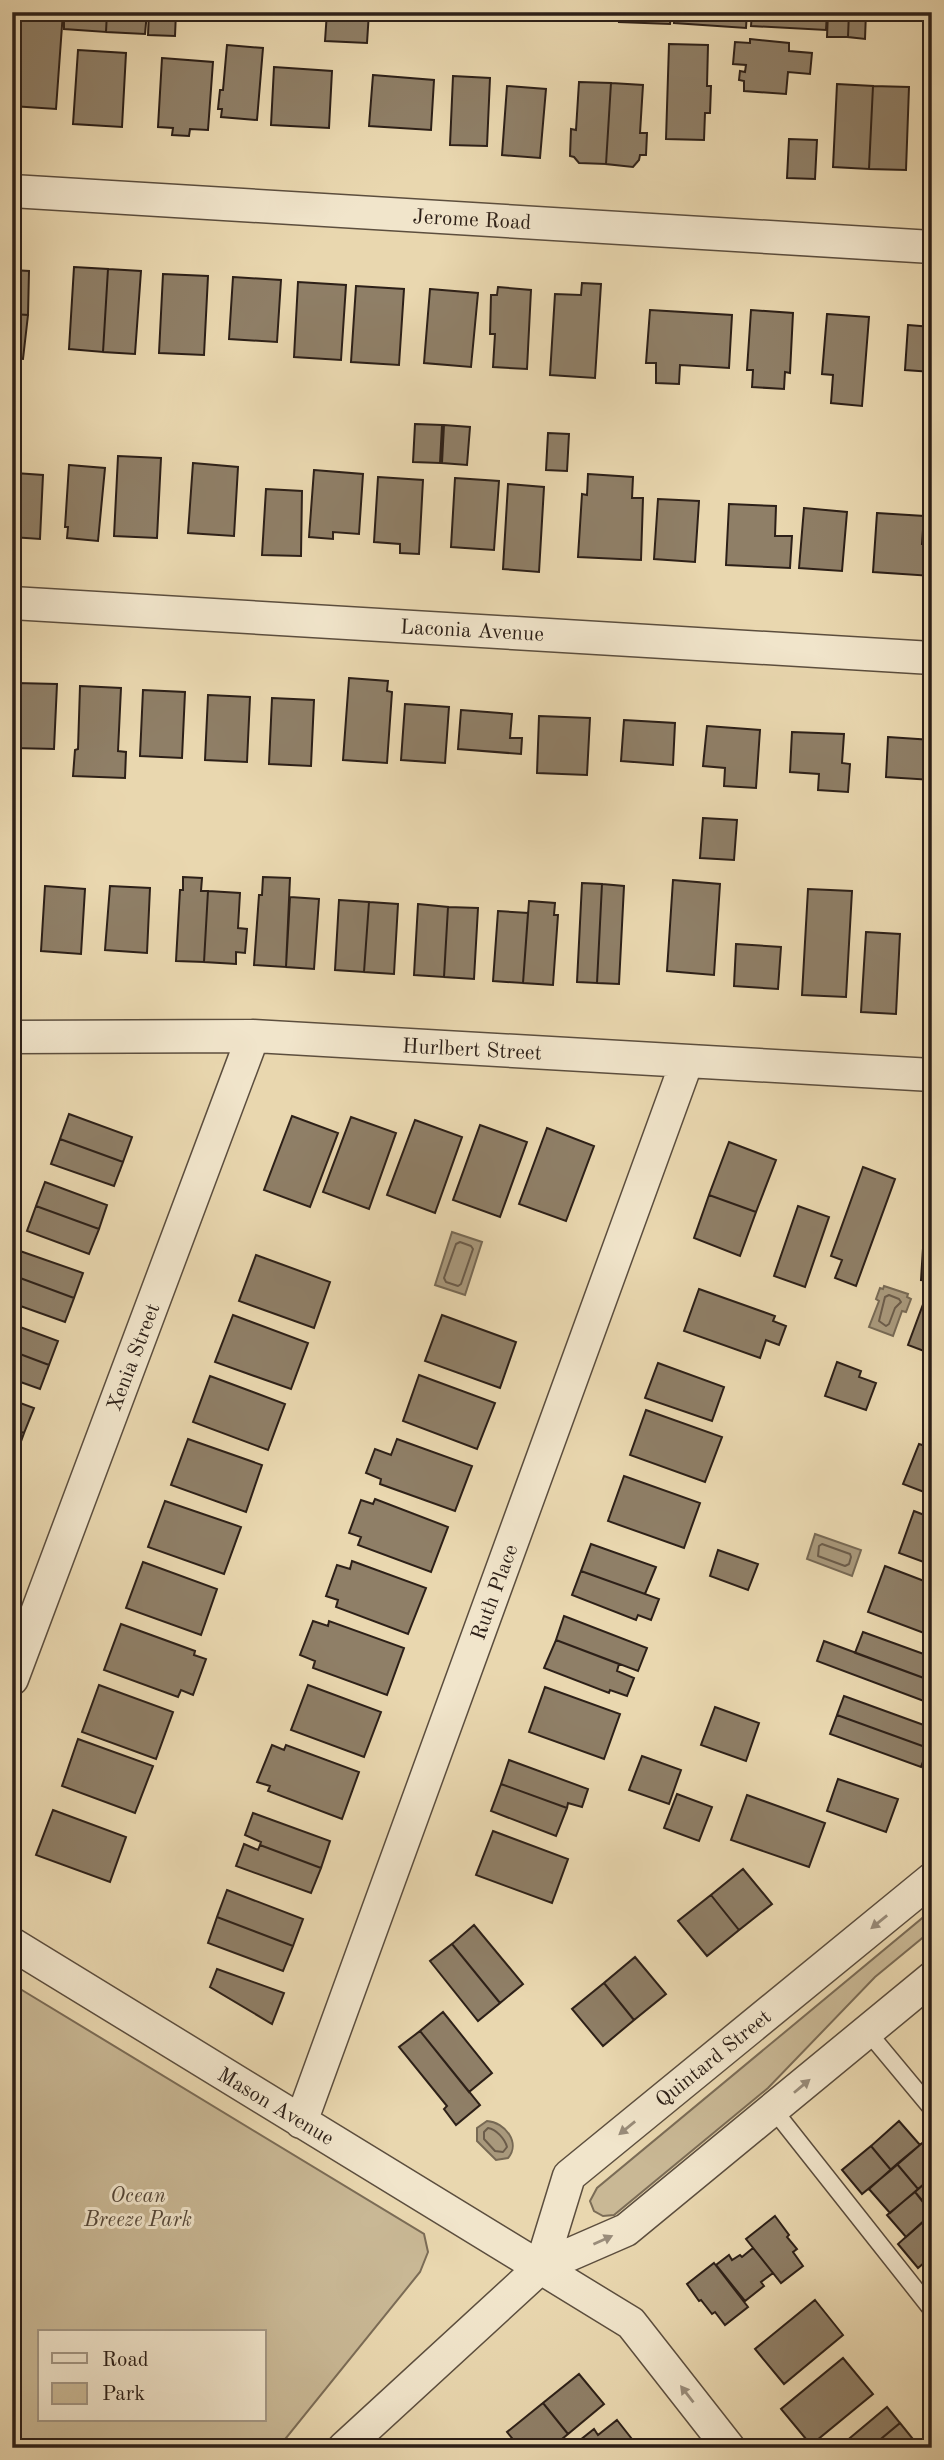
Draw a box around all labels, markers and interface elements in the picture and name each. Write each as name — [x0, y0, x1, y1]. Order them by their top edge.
street label: Jerome Road — [412, 207, 532, 234]
street label: Laconia Avenue — [399, 617, 544, 646]
street label: Hurlbert Street — [401, 1036, 542, 1065]
street label: Xenia Street — [104, 1301, 165, 1414]
street label: Ruth Place — [468, 1542, 522, 1643]
one-way arrow — [870, 1914, 888, 1930]
street label: Quintard Street — [652, 2006, 776, 2112]
street label: Mason Avenue — [213, 2064, 337, 2150]
one-way arrow — [792, 2078, 810, 2093]
one-way arrow — [619, 2121, 637, 2136]
park label: Ocean Breeze Park — [83, 2186, 192, 2231]
one-way arrow — [593, 2234, 614, 2245]
legend — [38, 2330, 266, 2422]
text: Road — [102, 2350, 149, 2371]
text: Park — [102, 2384, 145, 2405]
one-way arrow — [680, 2385, 694, 2403]

